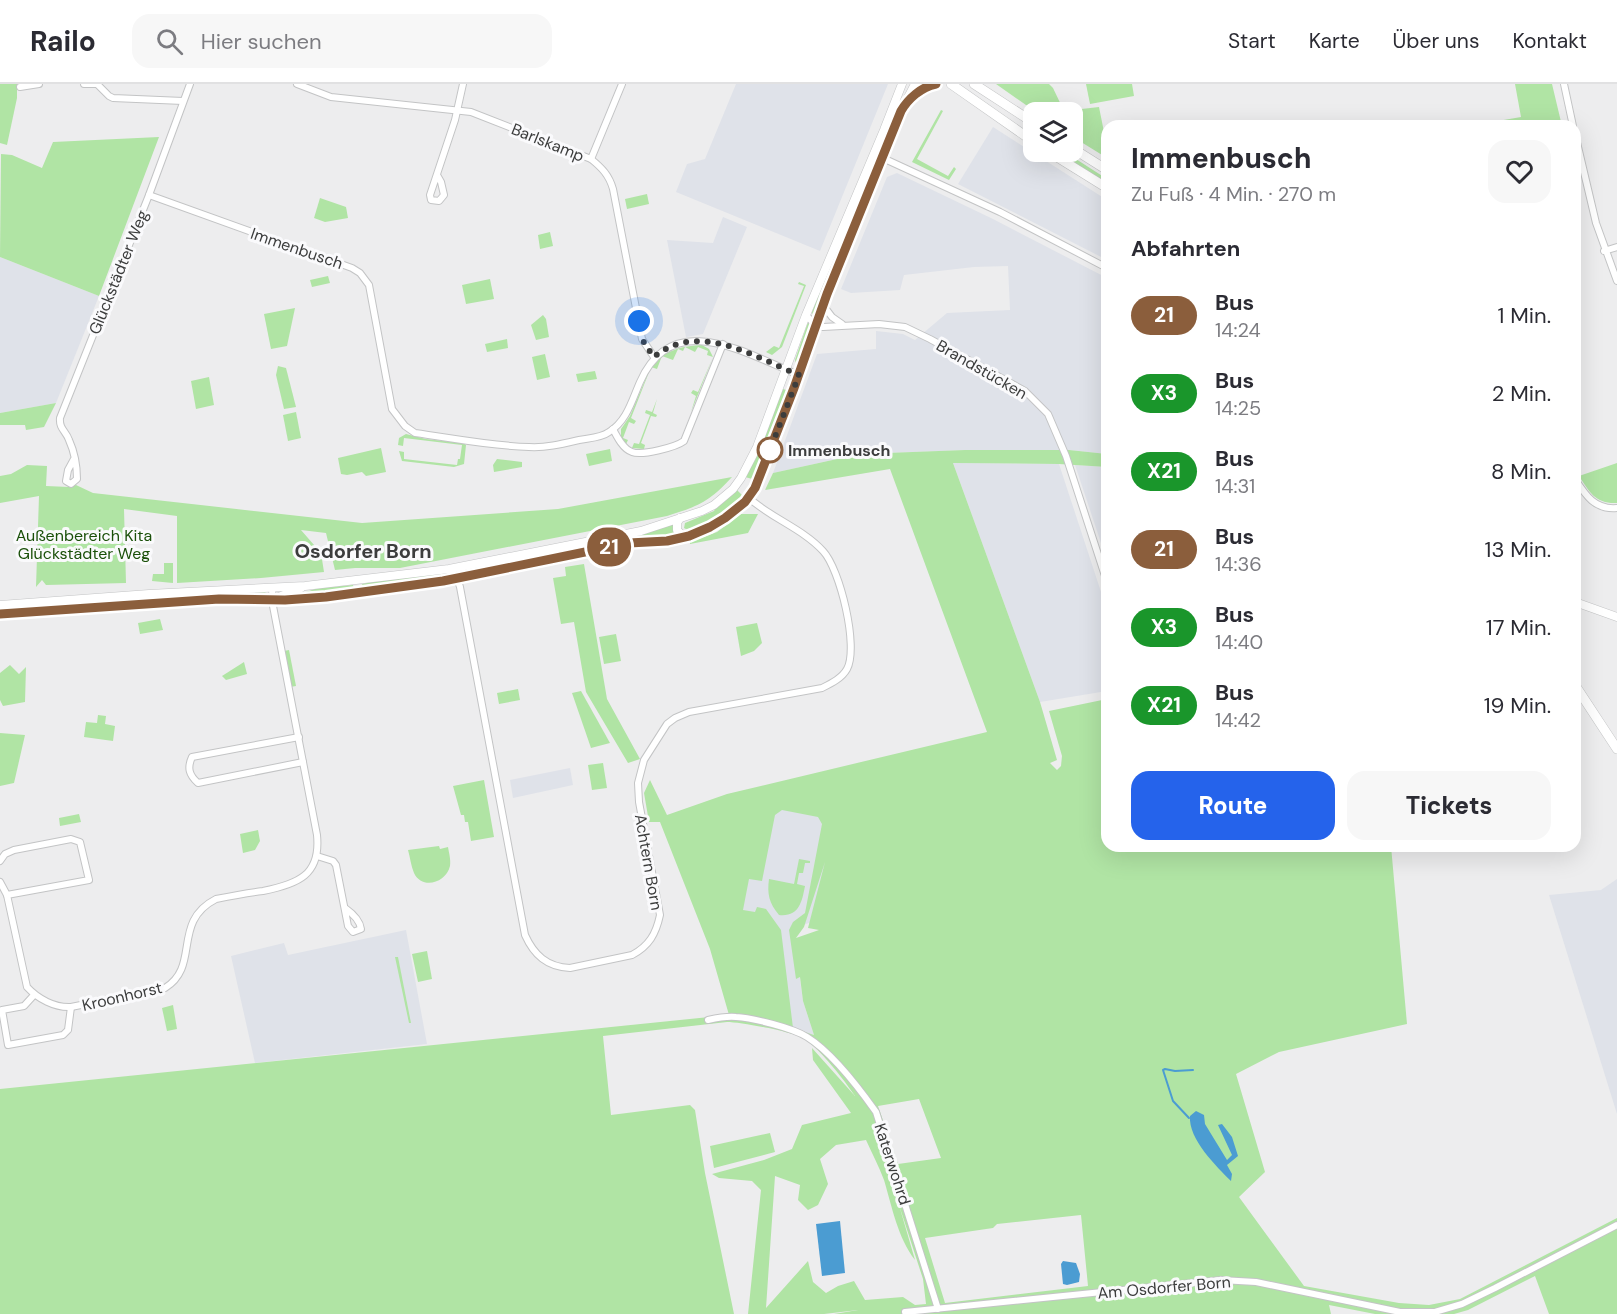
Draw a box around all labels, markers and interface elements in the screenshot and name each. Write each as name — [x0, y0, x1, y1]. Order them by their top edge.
search box — [132, 14, 552, 68]
text: Railo — [30, 23, 96, 60]
icon: search — [153, 25, 186, 58]
text: Hier suchen — [201, 27, 322, 56]
text: Start — [1228, 27, 1276, 55]
text: Karte — [1309, 27, 1360, 55]
text: Über uns — [1393, 27, 1479, 55]
text: Kontakt — [1512, 27, 1587, 55]
map controls — [1023, 102, 1083, 162]
button: layers — [1023, 102, 1083, 162]
street label: Barlskamp — [508, 118, 587, 167]
text: Immenbusch — [1131, 140, 1311, 177]
button: heart — [1488, 140, 1551, 203]
text: Zu Fuß · 4 Min. · 270 m — [1131, 181, 1336, 207]
street label: Glückstädter Weg — [84, 207, 153, 337]
street label: Immenbusch — [248, 223, 346, 274]
text: Abfahrten — [1131, 234, 1240, 263]
text: Bus — [1215, 288, 1254, 317]
text: 21 — [1154, 301, 1174, 329]
text: 1 Min. — [1498, 301, 1551, 330]
your location — [624, 306, 654, 336]
text: 14:24 — [1215, 317, 1261, 343]
street label: Brandstücken — [933, 335, 1031, 404]
text: Bus — [1215, 366, 1254, 395]
text: X3 — [1151, 379, 1177, 407]
text: 2 Min. — [1492, 379, 1551, 408]
text: 14:25 — [1215, 395, 1261, 421]
marker: Immenbusch — [757, 437, 783, 463]
place label: Immenbusch — [788, 440, 890, 461]
text: Bus — [1215, 444, 1254, 473]
text: X21 — [1147, 457, 1181, 485]
text: 8 Min. — [1491, 457, 1551, 486]
text: 14:31 — [1215, 473, 1255, 499]
text: Bus — [1215, 522, 1254, 551]
park label: Außenbereich Kita Glückstädter Weg — [16, 525, 152, 564]
line badge: 21 — [582, 528, 636, 566]
text: 21 — [599, 533, 619, 561]
text: 21 — [1154, 535, 1174, 563]
text: 13 Min. — [1485, 535, 1551, 564]
district label: Osdorfer Born — [294, 538, 432, 564]
text: 14:36 — [1215, 551, 1262, 577]
text: Bus — [1215, 600, 1254, 629]
text: X3 — [1151, 613, 1177, 641]
text: 17 Min. — [1486, 613, 1551, 642]
text: 14:40 — [1215, 629, 1263, 655]
text: Bus — [1215, 678, 1254, 707]
text: X21 — [1147, 691, 1181, 719]
text: 19 Min. — [1484, 691, 1551, 720]
text: 14:42 — [1215, 707, 1261, 733]
button: Route — [1131, 771, 1335, 840]
button: Tickets — [1347, 771, 1551, 840]
street label: Achtern Born — [630, 812, 667, 912]
street label: Kroonhorst — [80, 977, 164, 1016]
street label: Katerwohrd — [869, 1121, 916, 1208]
street label: Am Osdorfer Born — [1097, 1271, 1232, 1304]

